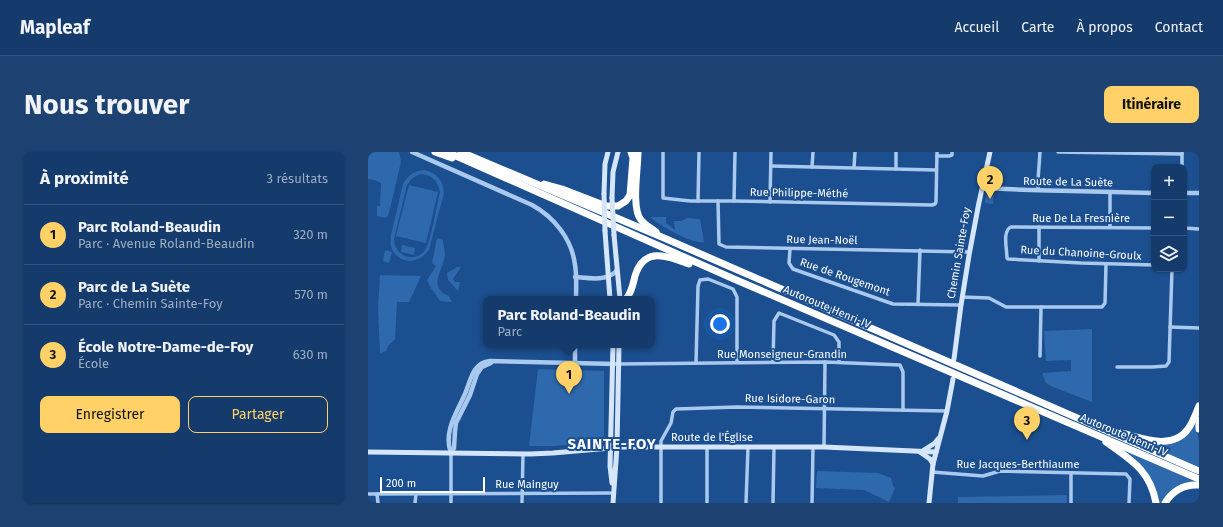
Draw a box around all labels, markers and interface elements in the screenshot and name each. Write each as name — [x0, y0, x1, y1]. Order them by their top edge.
text: Mapleaf — [20, 16, 90, 39]
text: Accueil — [954, 19, 999, 36]
text: Carte — [1021, 19, 1054, 36]
text: À propos — [1076, 19, 1133, 36]
text: Contact — [1155, 19, 1203, 36]
button: Itinéraire — [1104, 86, 1199, 123]
text: Nous trouver — [24, 88, 189, 121]
map controls — [1151, 164, 1187, 272]
button: + — [1151, 164, 1187, 200]
pin: 2 — [977, 166, 1003, 199]
text: À proximité — [40, 168, 129, 189]
text: 3 résultats — [266, 171, 328, 186]
street label: Route de La Suète — [1023, 175, 1113, 189]
street label: Rue Philippe-Méthé — [750, 186, 848, 200]
button: − — [1151, 200, 1187, 236]
street label: Chemin Sainte-Foy — [945, 206, 974, 300]
street label: Rue De La Fresnière — [1032, 212, 1130, 225]
text: Parc Roland-Beaudin — [78, 218, 221, 236]
text: 1 — [50, 227, 56, 242]
text: 320 m — [293, 227, 328, 242]
street label: Rue Jean-Noël — [786, 233, 858, 247]
text: Parc · Avenue Roland-Beaudin — [78, 236, 255, 251]
button: layers — [1151, 236, 1187, 272]
street label: Rue du Chanoine-Groulx — [1020, 243, 1143, 263]
street label: Rue de Rougemont — [798, 255, 892, 299]
text: Parc de La Suète — [78, 278, 190, 296]
street label: Autoroute Henri-IV — [781, 283, 873, 332]
text: 2 — [50, 287, 56, 302]
text: 570 m — [294, 287, 328, 302]
text: Parc · Chemin Sainte-Foy — [78, 296, 223, 311]
popup — [483, 296, 655, 348]
text: Parc Roland-Beaudin — [498, 306, 640, 324]
your location — [710, 314, 730, 334]
text: Parc — [498, 324, 522, 339]
text: École Notre-Dame-de-Foy — [78, 338, 253, 356]
text: 3 — [50, 347, 56, 362]
text: 630 m — [293, 347, 328, 362]
street label: Rue Monseigneur-Grandin — [717, 348, 847, 361]
text: École — [78, 356, 109, 371]
pin: 1 — [556, 361, 582, 394]
street label: Rue Isidore-Garon — [745, 392, 835, 406]
button: Enregistrer — [40, 396, 180, 433]
button: Partager — [188, 396, 328, 433]
pin: 3 — [1014, 407, 1040, 440]
street label: Autoroute Henri-IV — [1078, 411, 1170, 460]
street label: Route de l'Église — [671, 430, 753, 444]
district label: SAINTE-FOY — [567, 435, 657, 453]
street label: Rue Jacques-Berthiaume — [956, 458, 1080, 471]
scale bar — [380, 475, 485, 494]
text: 200 m — [386, 477, 416, 490]
street label: Rue Mainguy — [495, 478, 559, 491]

